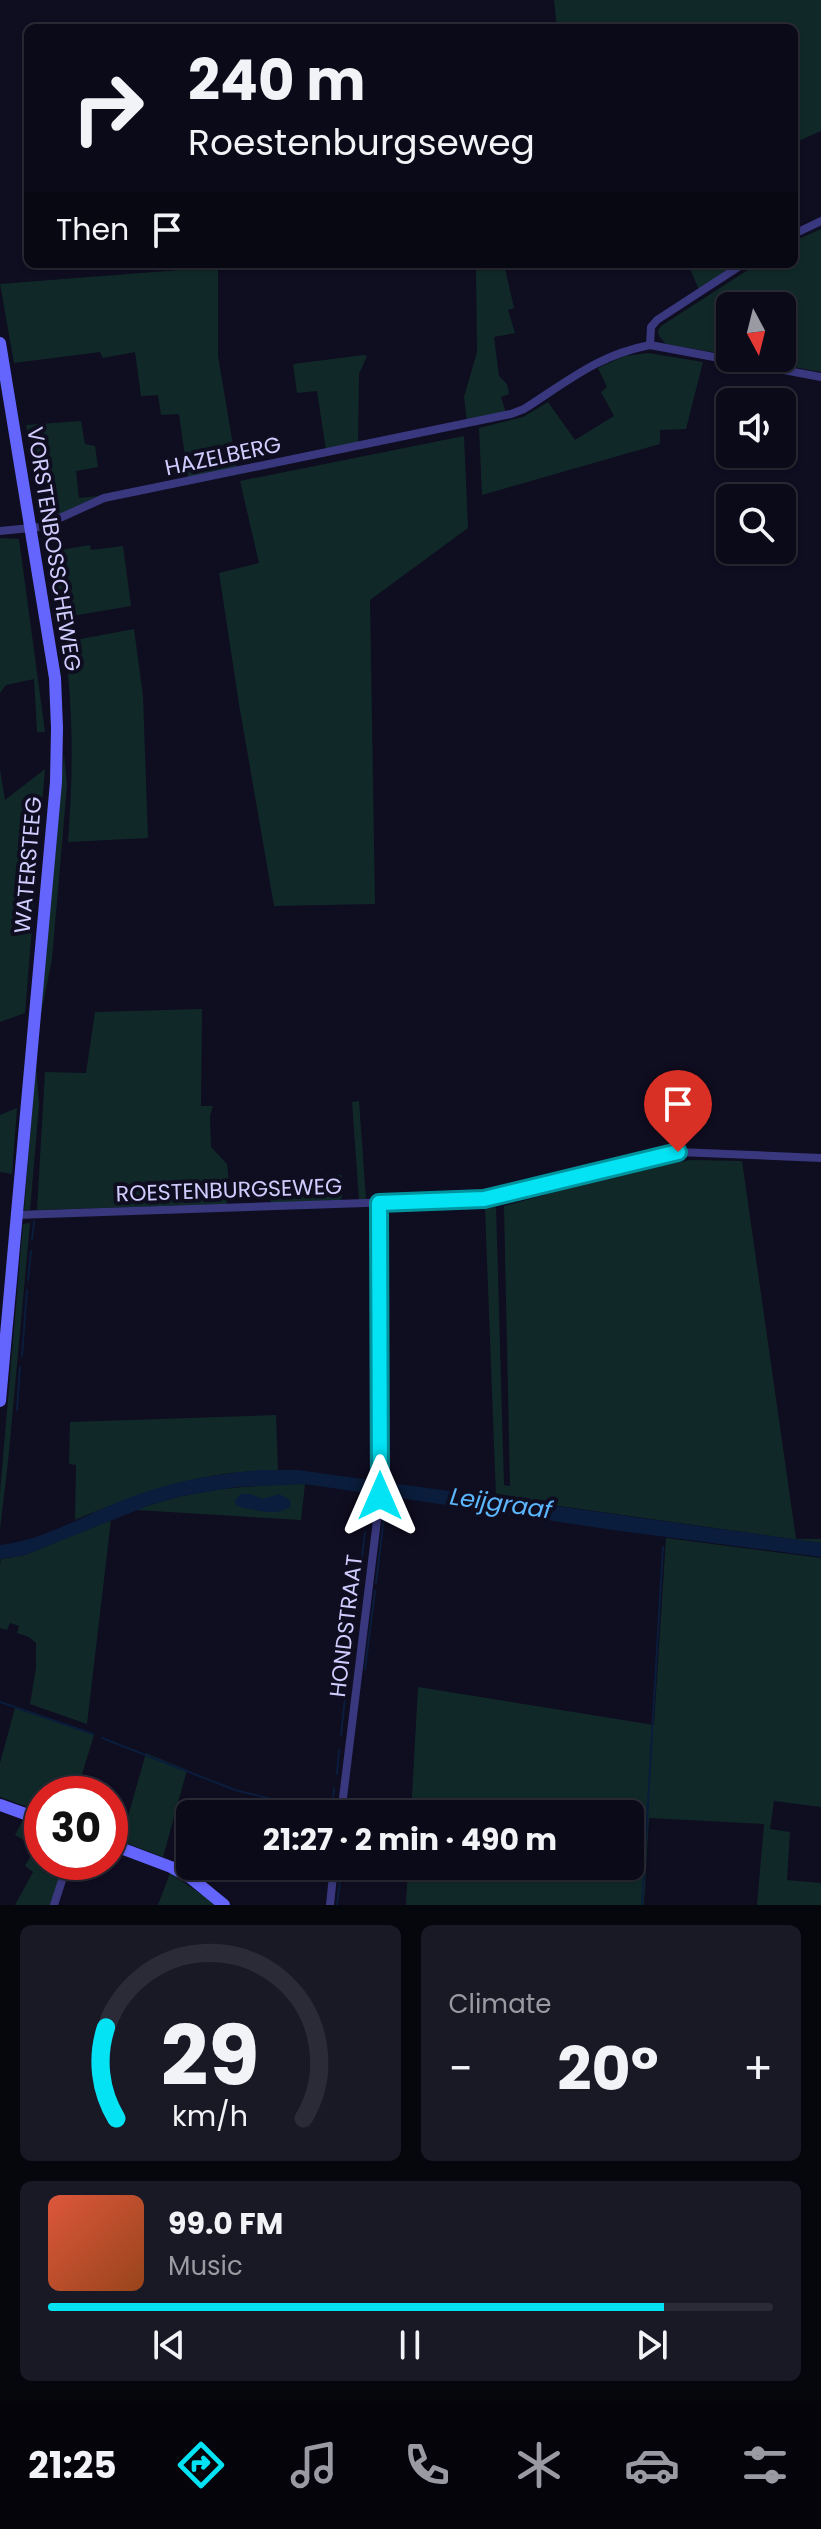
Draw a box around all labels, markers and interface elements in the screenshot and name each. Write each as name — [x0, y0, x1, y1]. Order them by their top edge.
text: 240 m — [188, 41, 366, 120]
icon: right — [56, 56, 160, 160]
text: Roestenburgseweg — [188, 117, 535, 168]
text: Then — [56, 208, 129, 251]
icon: arrive — [145, 208, 189, 252]
north arrow — [716, 292, 796, 372]
map controls — [716, 292, 796, 564]
button: sound — [716, 388, 796, 468]
street label: VORSTENBOSSCHEWEG — [19, 425, 89, 673]
street label: HAZELBERG — [162, 429, 284, 483]
button: search — [716, 484, 796, 564]
street label: WATERSTEEG — [7, 795, 49, 935]
pin — [644, 1070, 712, 1152]
icon: arrive — [656, 1082, 700, 1126]
street label: ROESTENBURGSEWEG — [115, 1171, 343, 1209]
position arrow — [338, 1454, 422, 1538]
water label: Leijgraaf — [448, 1480, 556, 1527]
street label: HONDSTRAAT — [322, 1553, 370, 1699]
speed limit sign: 30 — [24, 1776, 128, 1880]
text: 21:27 · 2 min · 490 m — [263, 1818, 557, 1861]
text: Climate — [449, 1986, 551, 2022]
text: 29 — [161, 1998, 260, 2114]
text: 20° — [557, 2027, 658, 2111]
text: − — [449, 2038, 473, 2099]
text: + — [743, 2038, 773, 2099]
text: km/h — [172, 2096, 248, 2136]
text: 99.0 FM — [168, 2202, 283, 2245]
text: Music — [168, 2248, 243, 2284]
icon: previous — [147, 2323, 191, 2367]
icon: pause — [388, 2323, 432, 2367]
icon: next — [630, 2323, 674, 2367]
icon: directions — [173, 2437, 229, 2493]
icon: music — [286, 2437, 342, 2493]
icon: phone — [399, 2437, 455, 2493]
icon: climate — [511, 2437, 567, 2493]
icon: car — [624, 2437, 680, 2493]
icon: filters — [737, 2437, 793, 2493]
text: 21:25 — [28, 2440, 117, 2491]

